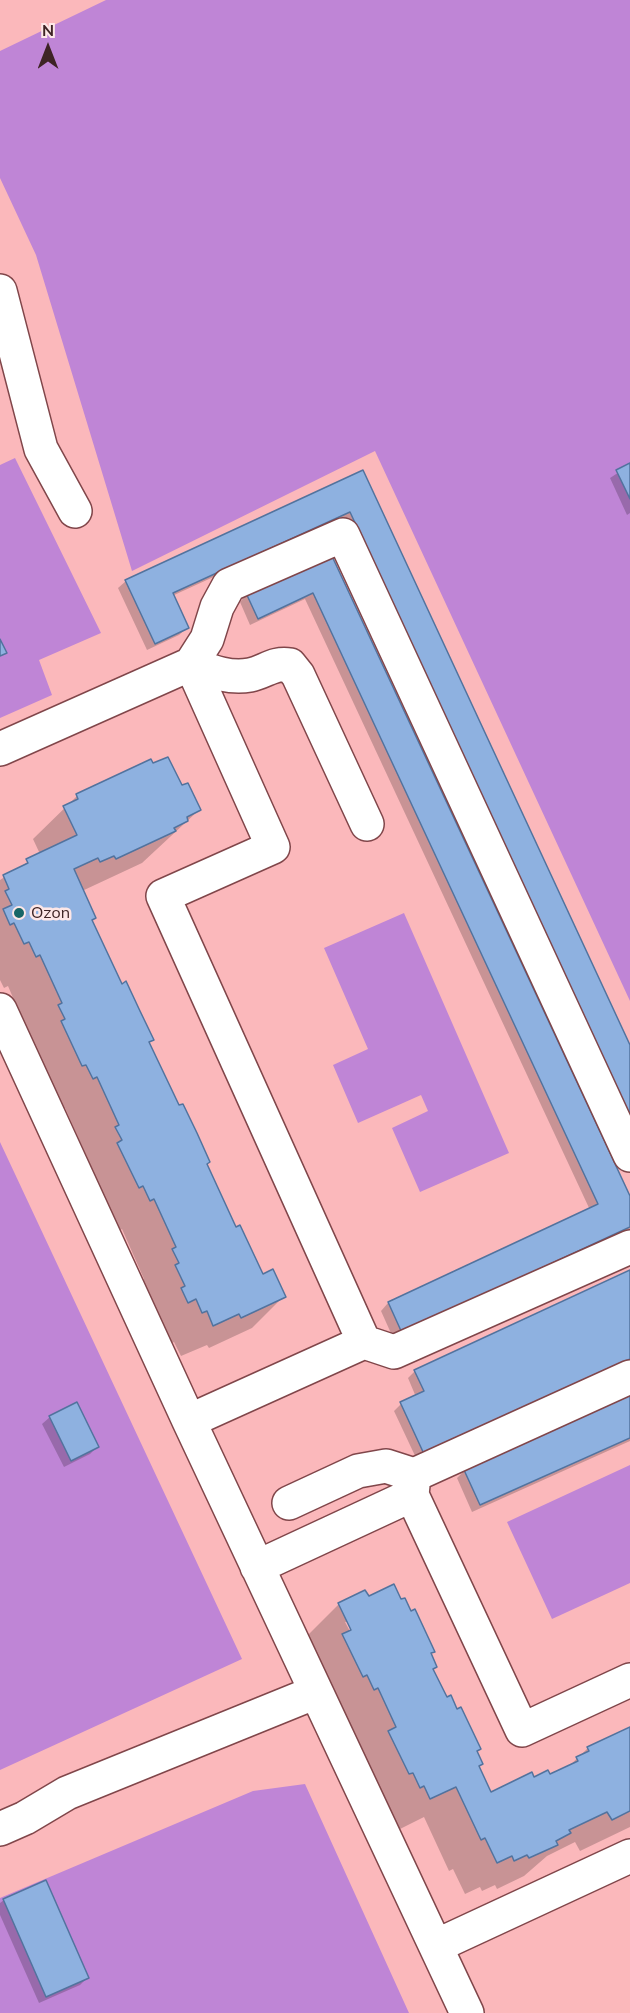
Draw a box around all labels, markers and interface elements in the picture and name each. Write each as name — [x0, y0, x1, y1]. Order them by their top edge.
north arrow — [18, 18, 78, 78]
text: N — [42, 20, 54, 40]
place label: Ozon — [31, 903, 70, 923]
marker: Ozon — [12, 906, 26, 920]

